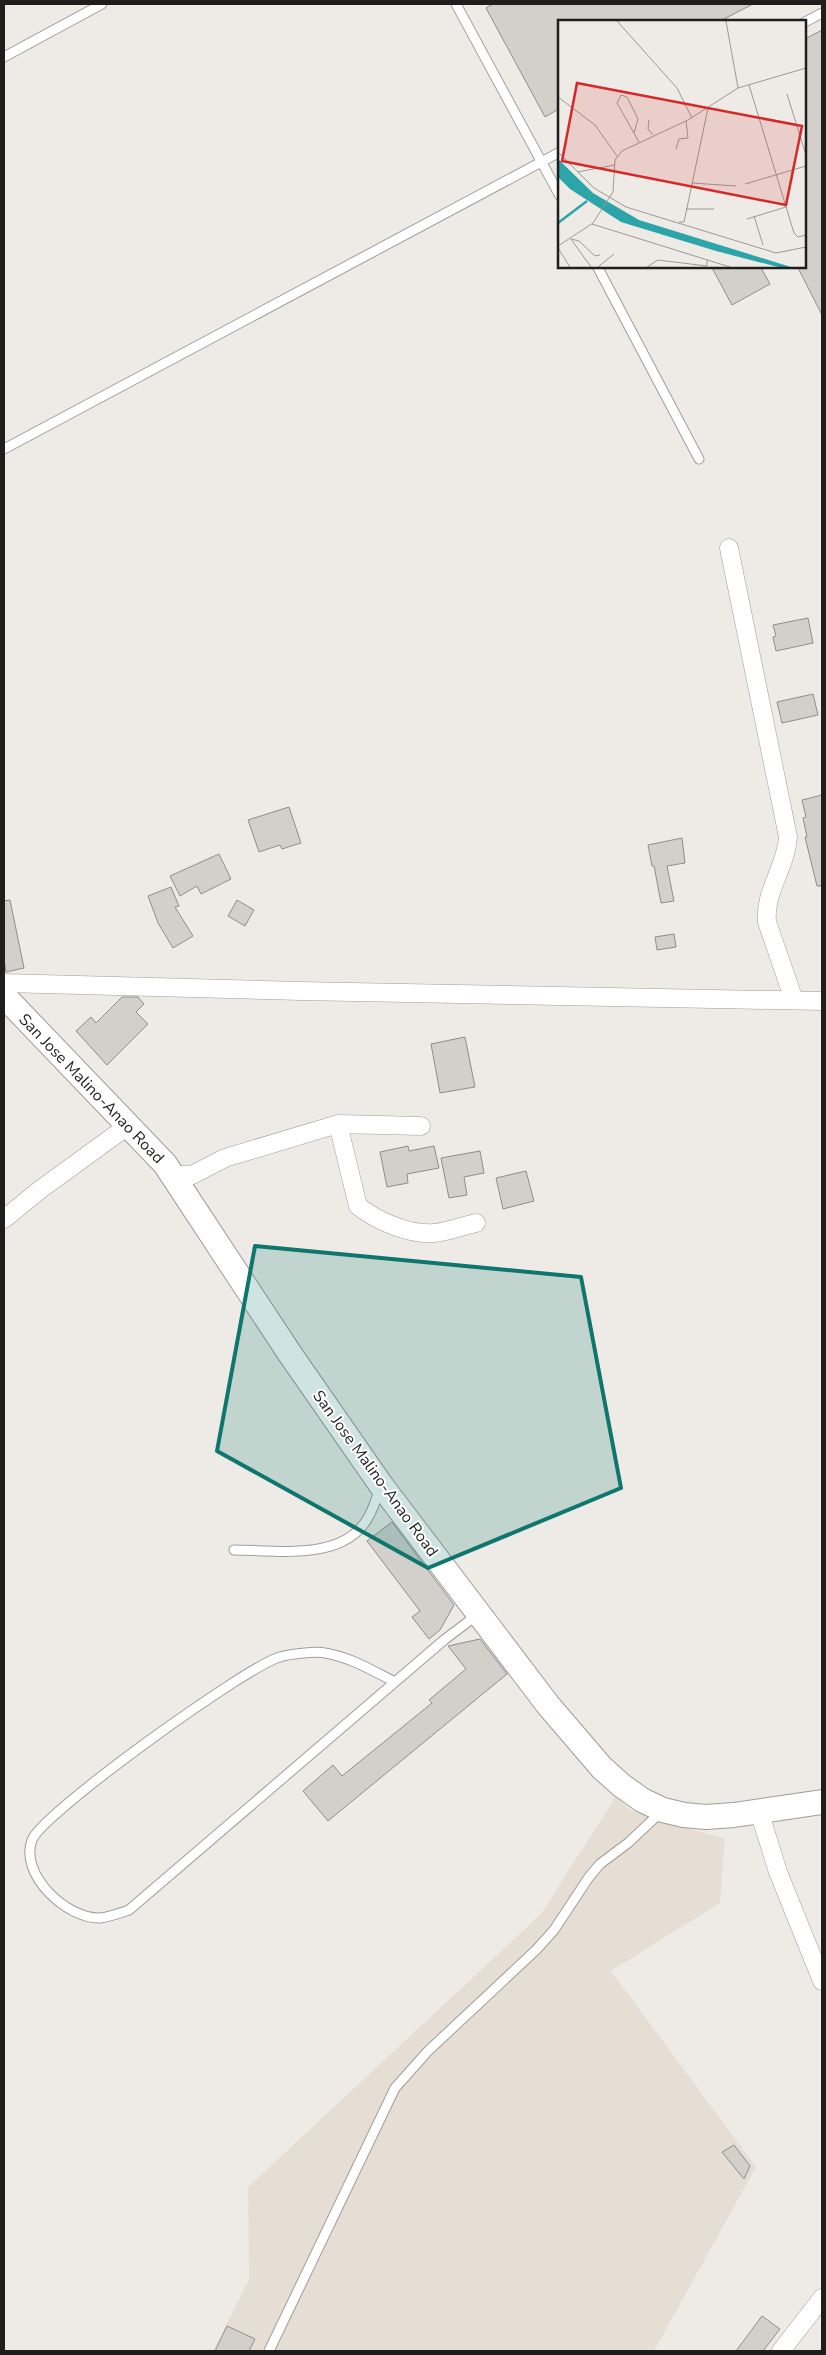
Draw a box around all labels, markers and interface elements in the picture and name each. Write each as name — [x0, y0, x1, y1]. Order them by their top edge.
inset map — [558, 20, 806, 268]
street label: San Jose Malino-Anao Road — [14, 1009, 169, 1169]
street label: San Jose Malino-Anao Road — [307, 1386, 443, 1561]

